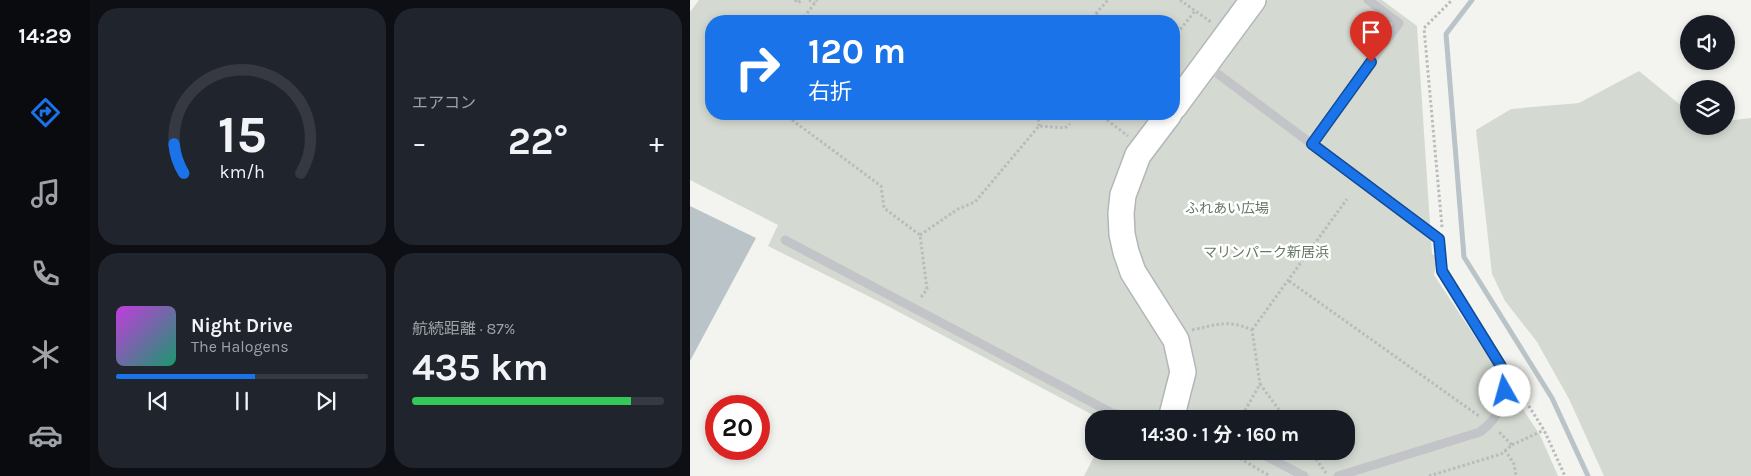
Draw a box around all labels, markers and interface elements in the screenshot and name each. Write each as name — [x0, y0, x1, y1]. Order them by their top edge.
pin — [1350, 11, 1392, 62]
map controls — [1680, 15, 1735, 135]
button: sound — [1680, 15, 1735, 70]
icon: arrive — [1357, 18, 1385, 46]
text: 14:29 — [18, 23, 72, 49]
text: 120 m — [808, 31, 906, 72]
icon: right — [725, 35, 790, 100]
text: 右折 — [808, 79, 852, 105]
button: layers — [1680, 80, 1735, 135]
text: エアコン — [412, 93, 476, 112]
icon: directions — [28, 95, 63, 130]
text: 15 — [218, 104, 266, 165]
text: 22° — [508, 119, 568, 164]
text: − — [412, 126, 427, 159]
text: + — [649, 126, 664, 159]
text: km/h — [219, 162, 265, 183]
icon: music — [28, 176, 63, 211]
park label: ふれあい広場 — [1185, 200, 1269, 217]
park label: マリンパーク新居浜 — [1203, 244, 1329, 261]
icon: phone — [28, 256, 63, 291]
text: Night Drive — [191, 315, 293, 337]
text: 航続距離 · 87% — [412, 319, 515, 338]
icon: climate — [28, 337, 63, 372]
text: The Halogens — [191, 337, 289, 356]
text: 435 km — [412, 345, 549, 390]
position arrow — [1478, 364, 1530, 416]
icon: previous — [144, 387, 172, 415]
icon: pause — [228, 387, 256, 415]
icon: next — [312, 387, 340, 415]
speed limit sign: 20 — [705, 395, 770, 460]
icon: car — [28, 418, 63, 453]
text: 14:30 · 1 分 · 160 m — [1141, 424, 1299, 446]

